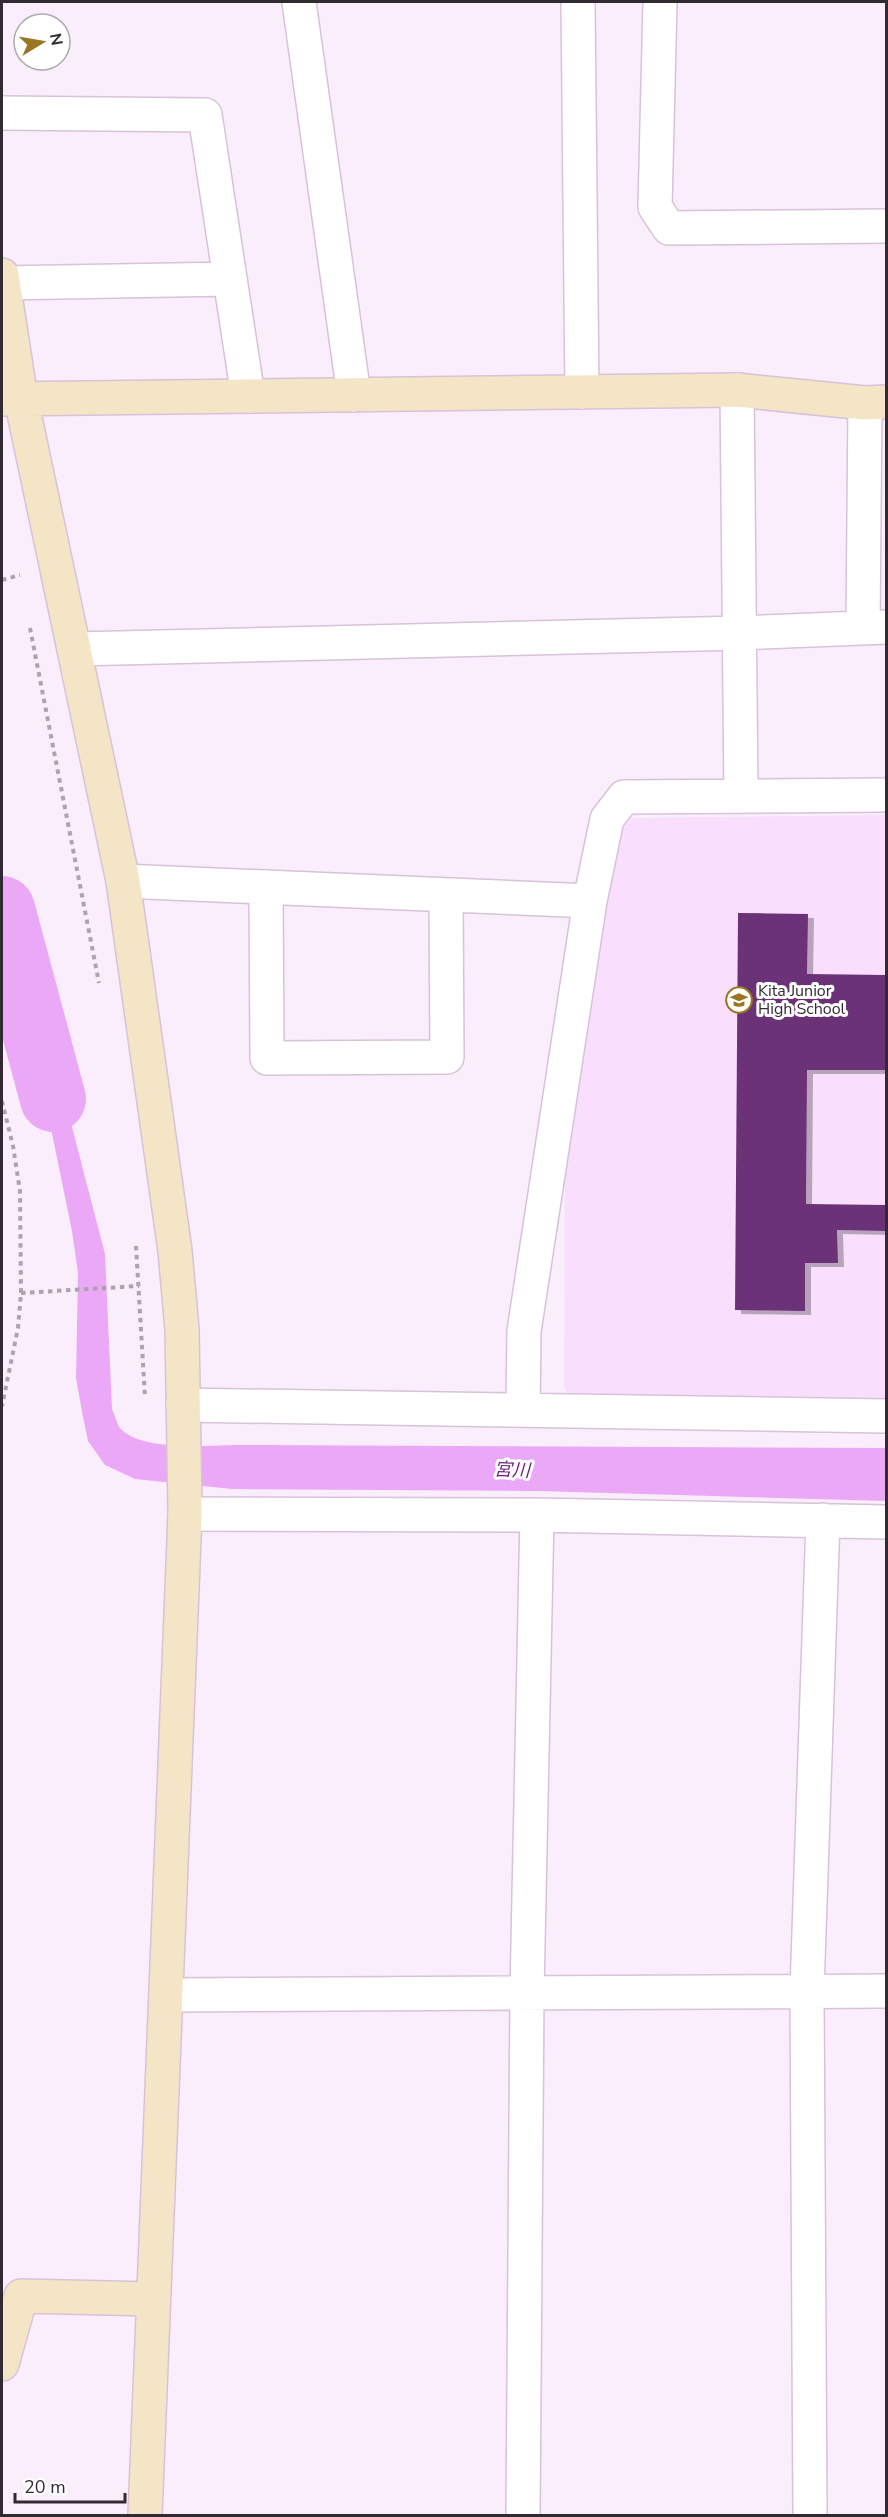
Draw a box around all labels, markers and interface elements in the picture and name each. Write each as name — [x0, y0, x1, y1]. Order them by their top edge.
north arrow — [12, 12, 72, 72]
text: N — [44, 31, 68, 47]
place label: Kita Junior High School — [758, 980, 846, 1020]
school or university icon: Kita Junior High School — [724, 985, 754, 1015]
water label: 宮川 — [494, 1457, 532, 1483]
scale bar — [15, 2466, 124, 2504]
text: 20 m — [24, 2475, 66, 2499]

